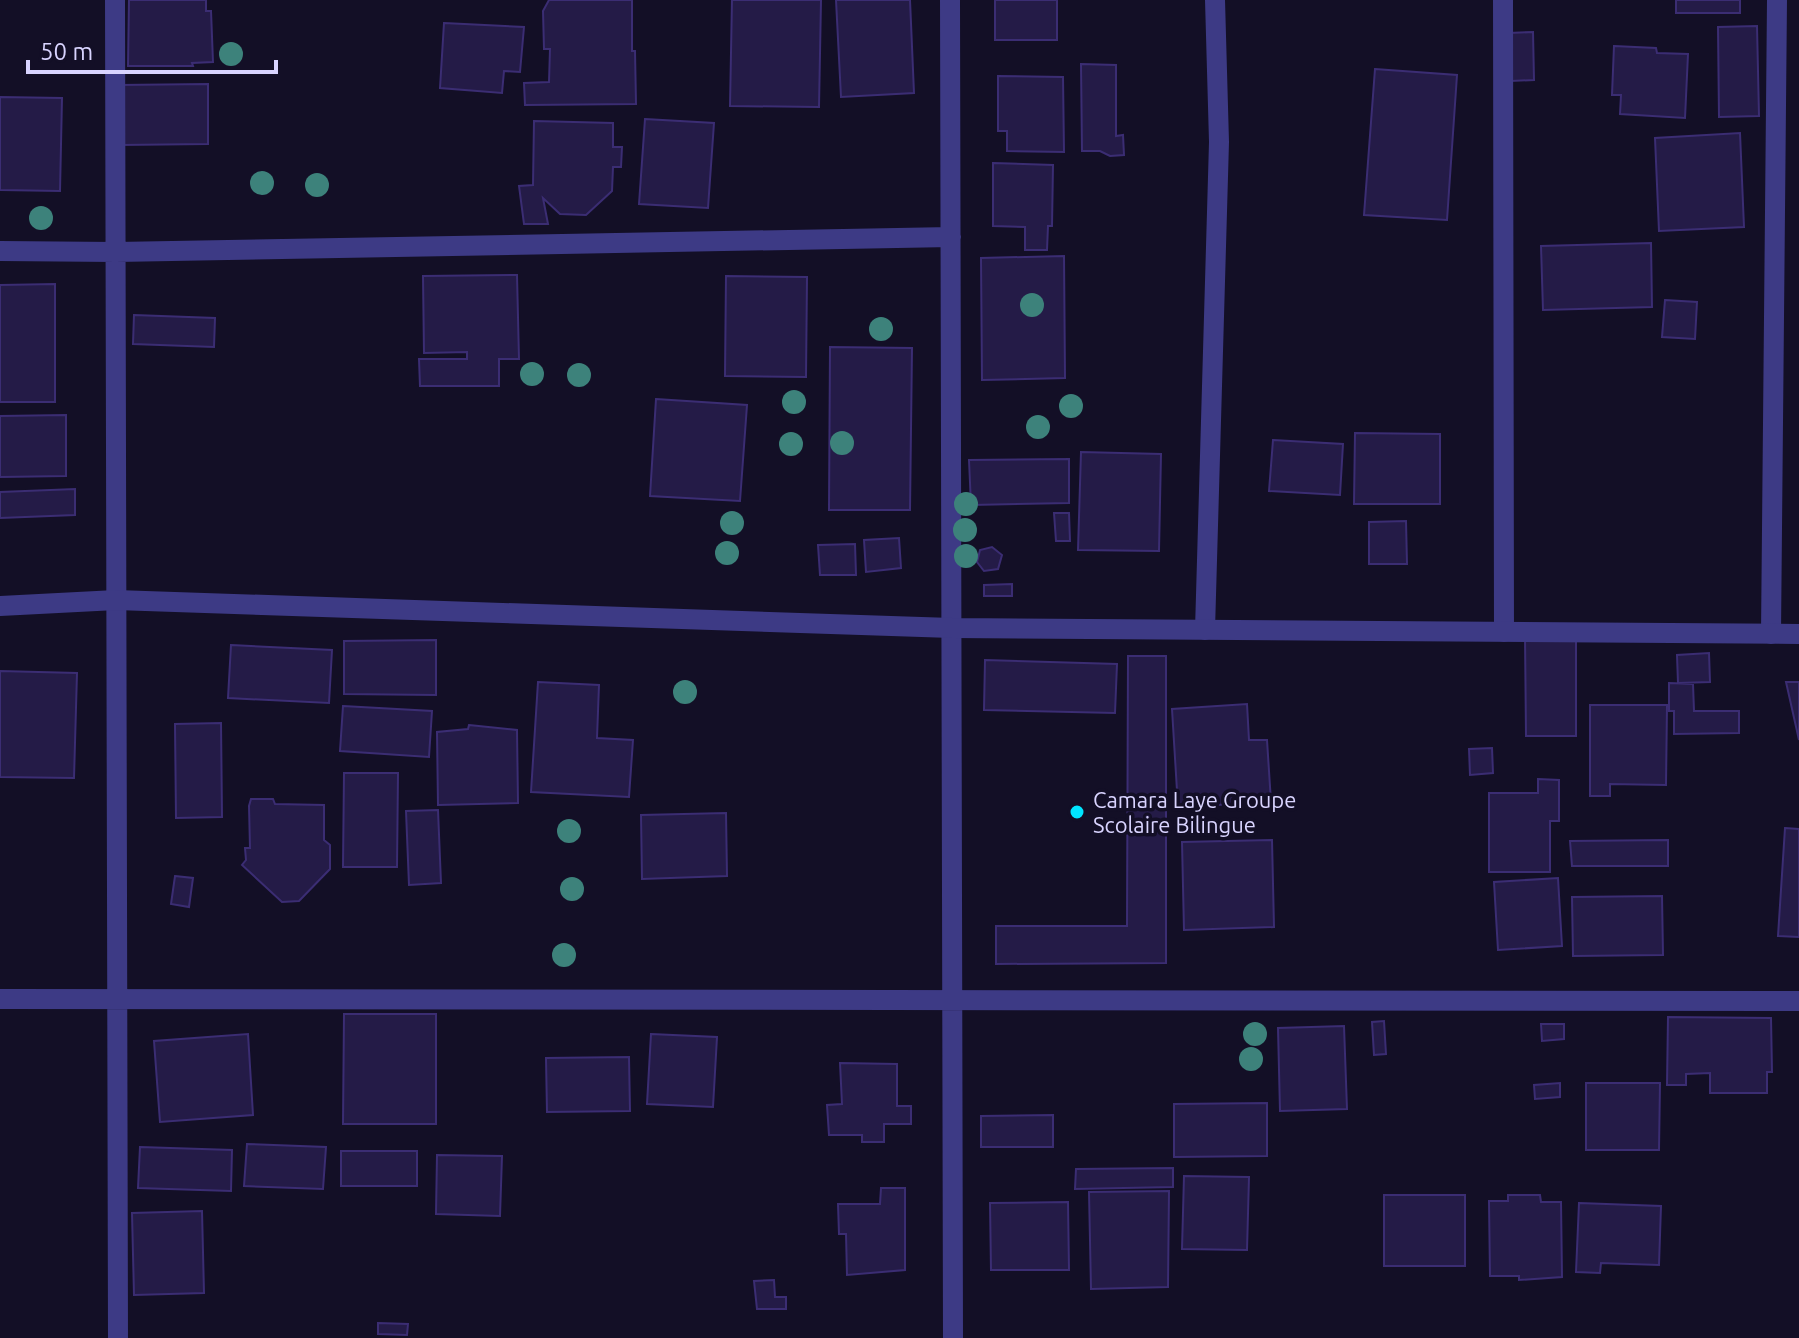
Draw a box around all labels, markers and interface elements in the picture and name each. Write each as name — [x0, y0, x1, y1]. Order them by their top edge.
scale bar — [28, 24, 276, 74]
text: 50 m — [40, 38, 93, 65]
place label: Camara Laye Groupe Scolaire Bilingue — [1093, 787, 1296, 837]
marker: Camara Laye Groupe Scolaire Bilingue — [1068, 803, 1086, 821]

